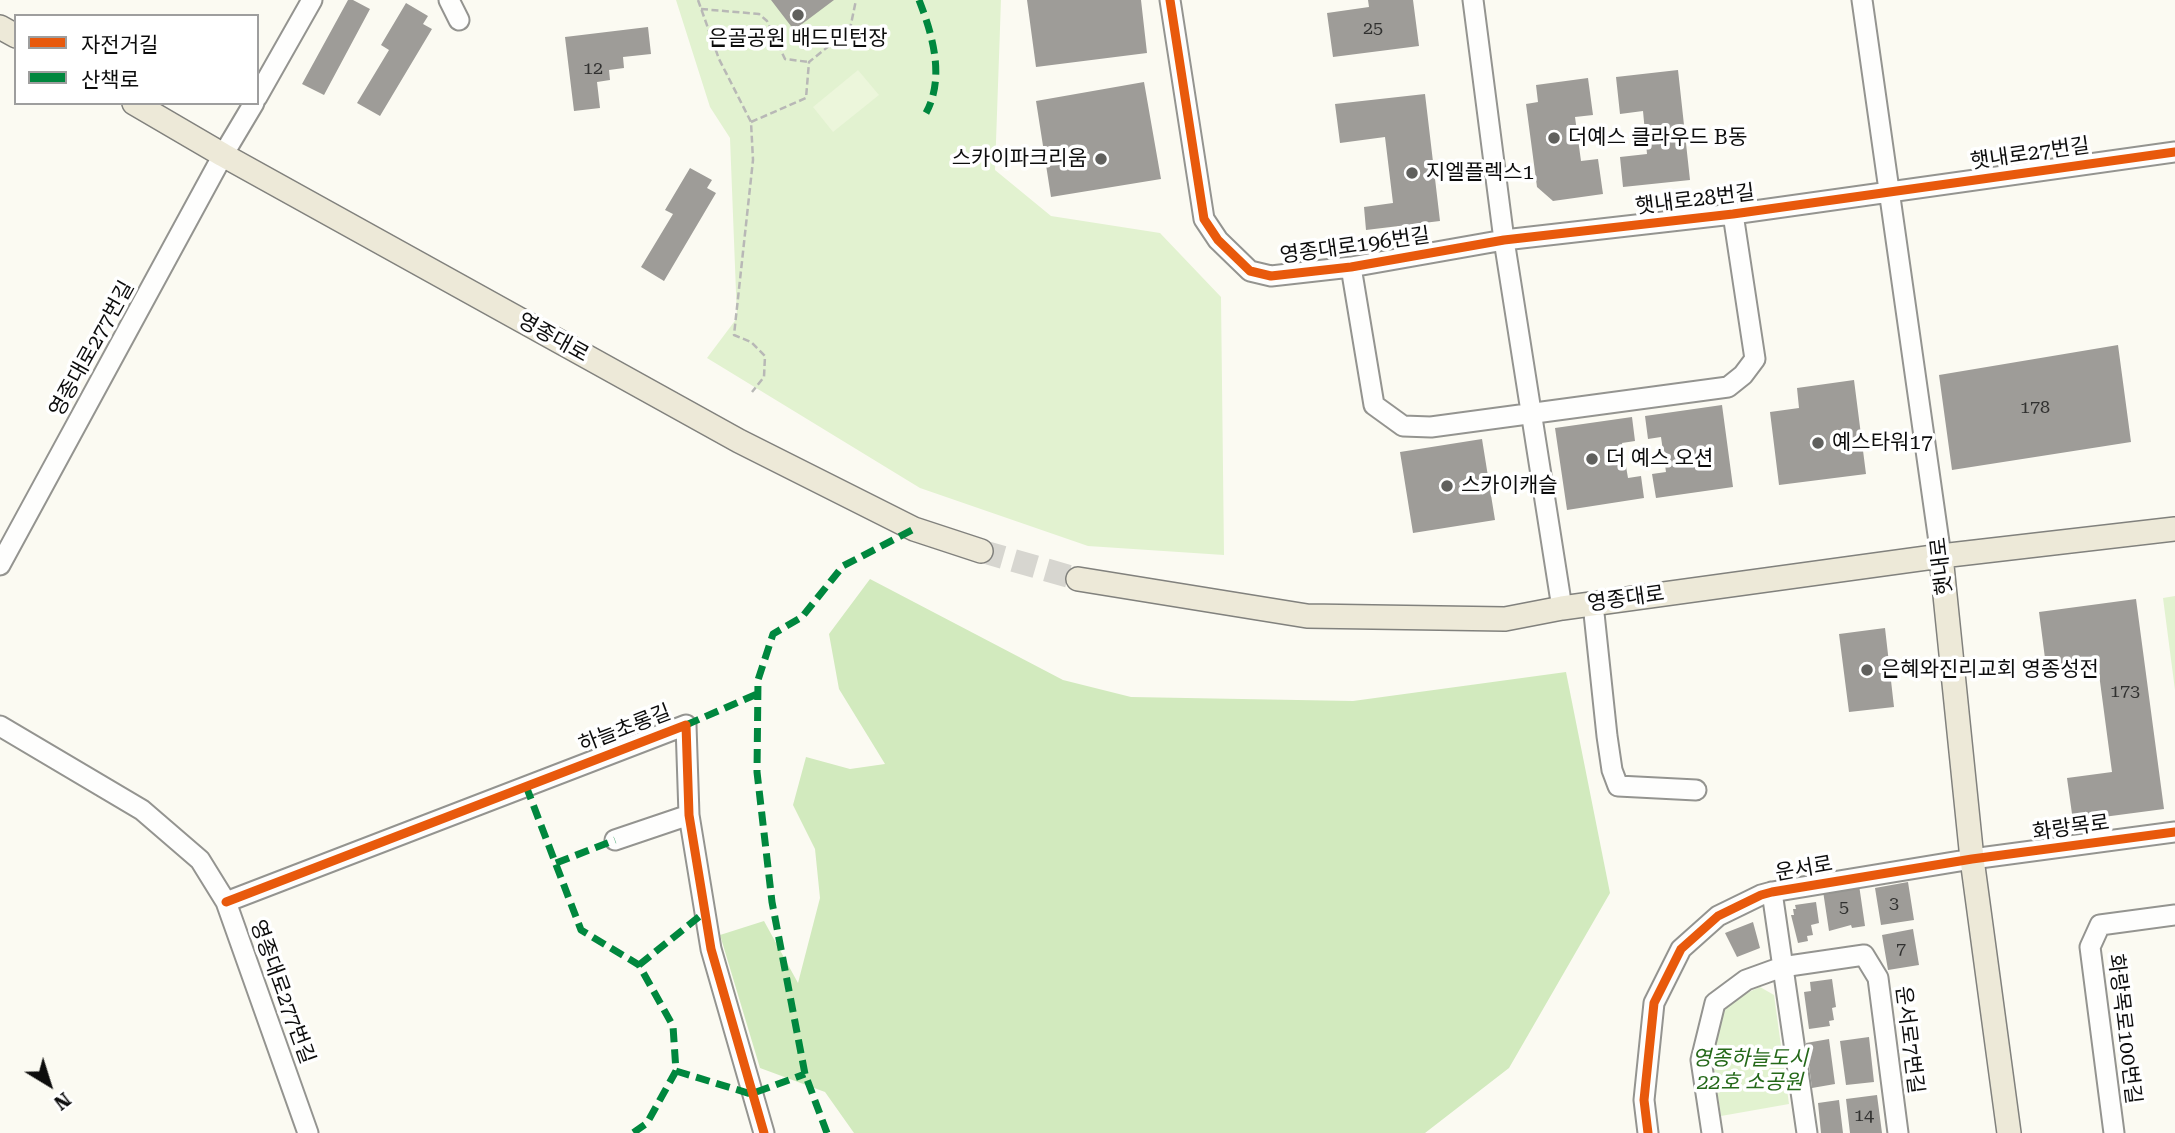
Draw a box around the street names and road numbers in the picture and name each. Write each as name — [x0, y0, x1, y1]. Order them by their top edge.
street label: 햇내로27번길 — [1969, 133, 2091, 175]
street label: 햇내로28번길 — [1634, 180, 1756, 220]
street label: 영종대로196번길 — [1278, 223, 1432, 269]
street label: 영종대로277번길 — [44, 277, 140, 421]
street label: 영종대로 — [513, 308, 593, 368]
street label: 햇내로 — [1926, 536, 1958, 596]
street label: 영종대로 — [1586, 581, 1666, 617]
street label: 하늘초롱길 — [575, 700, 675, 758]
street label: 화랑목로 — [2031, 810, 2111, 846]
street label: 운서로 — [1773, 852, 1835, 886]
street label: 영종대로277번길 — [244, 917, 320, 1067]
street label: 화랑목로100번길 — [2102, 952, 2146, 1106]
street label: 운서로7번길 — [1890, 985, 1928, 1095]

